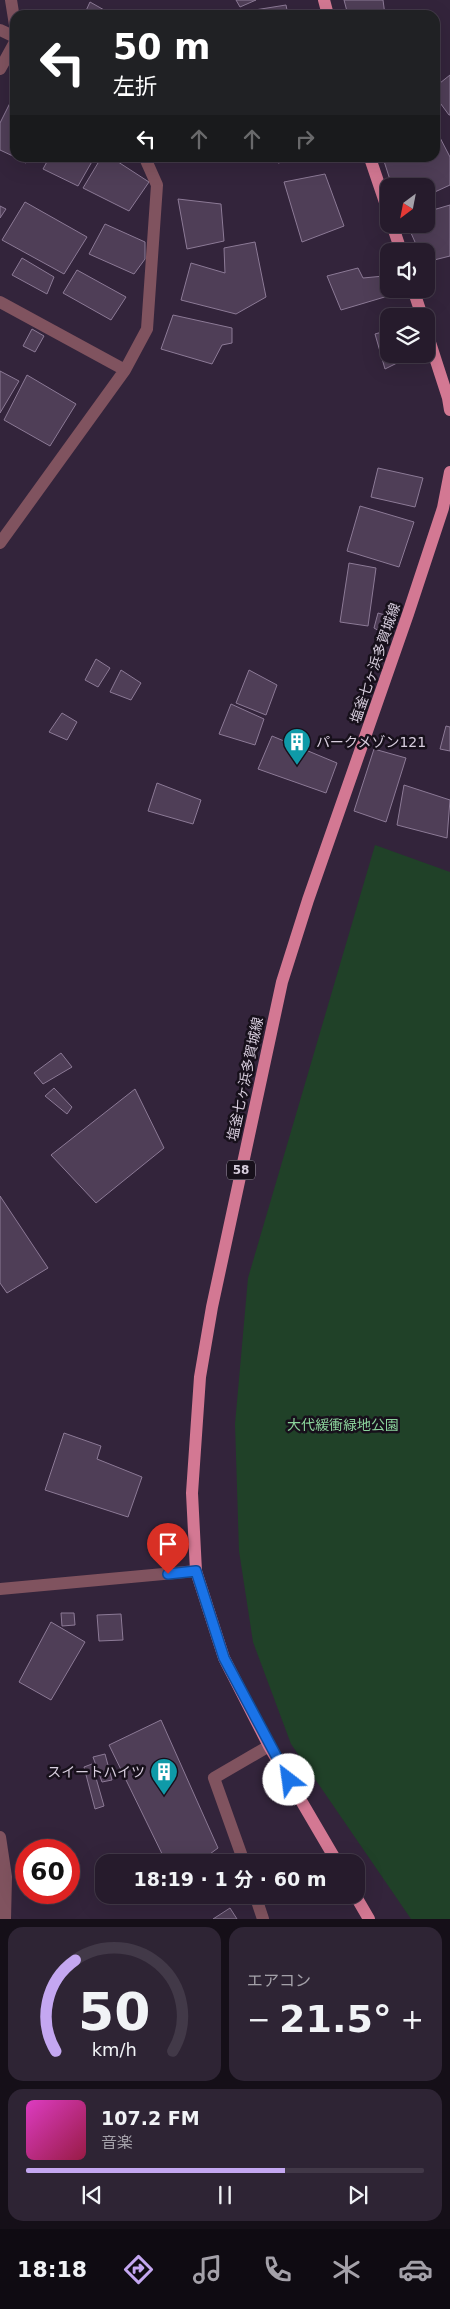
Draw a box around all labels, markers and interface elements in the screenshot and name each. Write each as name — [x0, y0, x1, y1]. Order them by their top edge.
text: 50 m — [113, 27, 210, 67]
icon: left — [30, 30, 95, 95]
text: 左折 — [113, 74, 157, 99]
icon: left — [132, 125, 160, 153]
icon: ahead — [185, 125, 213, 153]
icon: ahead — [238, 125, 266, 153]
icon: right — [291, 125, 319, 153]
north arrow — [380, 178, 435, 232]
map controls — [380, 178, 435, 363]
button: sound — [380, 243, 435, 298]
button: layers — [380, 308, 435, 363]
street label: 塩釜七ヶ浜多賀城線 — [347, 601, 403, 725]
building icon: パークメゾン121 — [282, 727, 312, 766]
place label: パークメゾン121 — [316, 734, 426, 750]
street label: 塩釜七ヶ浜多賀城線 — [224, 1016, 266, 1142]
road number: 58 — [227, 1160, 255, 1180]
park label: 大代緩衝緑地公園 — [287, 1417, 399, 1433]
pin — [147, 1523, 189, 1574]
icon: arrive — [154, 1530, 182, 1558]
position arrow — [262, 1753, 314, 1805]
building icon: スイートハイツ — [149, 1757, 179, 1796]
place label: スイートハイツ — [47, 1764, 145, 1780]
speed limit sign: 60 — [15, 1839, 80, 1904]
text: 18:19 · 1 分 · 60 m — [133, 1868, 327, 1890]
text: エアコン — [247, 1971, 311, 1990]
text: 50 — [78, 1982, 151, 2042]
text: 21.5° — [279, 1997, 392, 2041]
text: − — [247, 2003, 270, 2036]
text: + — [401, 2003, 424, 2036]
text: km/h — [92, 2039, 137, 2060]
text: 107.2 FM — [101, 2107, 200, 2129]
text: 音楽 — [101, 2133, 133, 2152]
icon: previous — [78, 2181, 106, 2209]
icon: pause — [211, 2181, 239, 2209]
icon: next — [344, 2181, 372, 2209]
icon: directions — [121, 2252, 156, 2287]
icon: music — [190, 2252, 225, 2287]
icon: phone — [260, 2252, 295, 2287]
icon: climate — [329, 2252, 364, 2287]
icon: car — [398, 2252, 433, 2287]
text: 18:18 — [17, 2257, 87, 2282]

